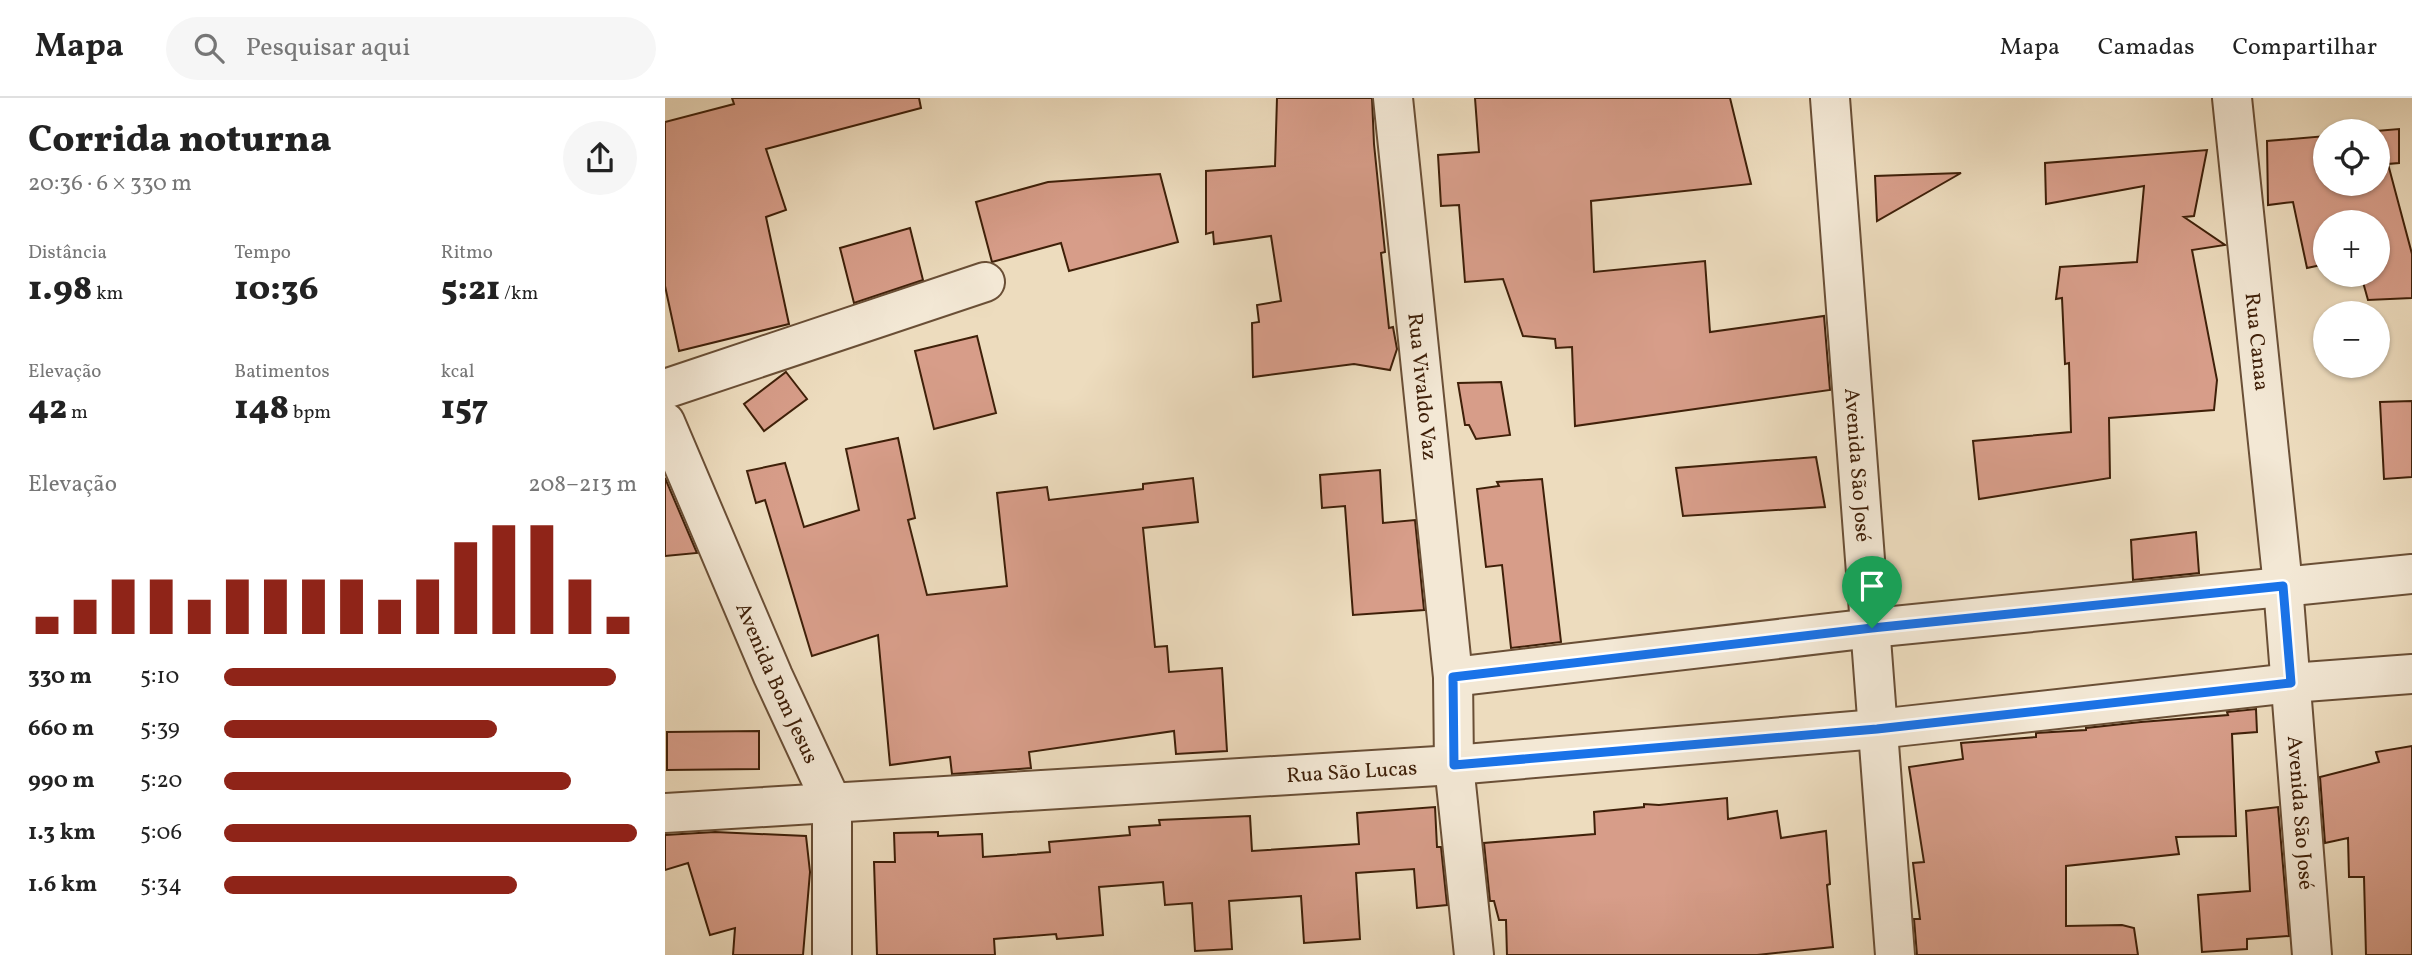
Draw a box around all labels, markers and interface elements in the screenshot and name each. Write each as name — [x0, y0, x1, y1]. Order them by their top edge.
search box — [166, 17, 656, 80]
text: Mapa — [35, 25, 124, 71]
icon: search — [190, 29, 228, 67]
text: Pesquisar aqui — [246, 30, 410, 66]
text: Mapa — [2000, 31, 2060, 65]
text: Camadas — [2098, 31, 2194, 65]
text: Compartilhar — [2232, 31, 2377, 65]
text: Corrida noturna — [28, 115, 331, 168]
map controls — [2313, 119, 2390, 378]
button: locate — [2313, 119, 2390, 196]
button: share — [563, 121, 637, 195]
text: 20:36 · 6 × 330 m — [28, 168, 192, 200]
button: + — [2313, 210, 2390, 287]
text: Distância — [28, 240, 107, 266]
text: Tempo — [234, 240, 291, 266]
text: Ritmo — [441, 240, 493, 266]
text: 1.98 — [28, 266, 92, 314]
text: 10:36 — [234, 266, 319, 314]
text: 5:21 — [441, 266, 500, 314]
text: km — [92, 281, 123, 307]
text: /km — [500, 281, 538, 307]
street label: Rua Canaa — [2236, 291, 2276, 392]
button: − — [2313, 301, 2390, 378]
street label: Rua Vivaldo Vaz — [1399, 312, 1443, 462]
text: Elevação — [28, 359, 101, 385]
text: Batimentos — [234, 359, 330, 385]
text: kcal — [441, 359, 474, 385]
text: 42 — [28, 385, 67, 433]
text: 148 — [234, 385, 289, 433]
text: 157 — [441, 385, 488, 433]
street label: Avenida São José — [1836, 387, 1877, 543]
text: m — [67, 400, 88, 426]
text: bpm — [289, 400, 331, 426]
text: Elevação — [28, 469, 117, 501]
text: 208–213 m — [528, 469, 637, 501]
pin — [1842, 556, 1902, 628]
icon: arrive — [1853, 567, 1891, 605]
street label: Avenida Bom Jesus — [727, 598, 825, 769]
text: 330 m — [28, 661, 92, 693]
text: 5:10 — [140, 661, 179, 693]
text: 660 m — [28, 713, 94, 745]
text: 5:39 — [140, 713, 180, 745]
street label: Avenida São José — [2279, 735, 2320, 891]
street label: Rua São Lucas — [1286, 754, 1418, 791]
text: 990 m — [28, 765, 95, 797]
text: 5:20 — [140, 765, 182, 797]
text: 1.3 km — [28, 817, 96, 849]
text: 5:06 — [140, 817, 182, 849]
text: 1.6 km — [28, 869, 97, 901]
text: 5:34 — [140, 869, 182, 901]

